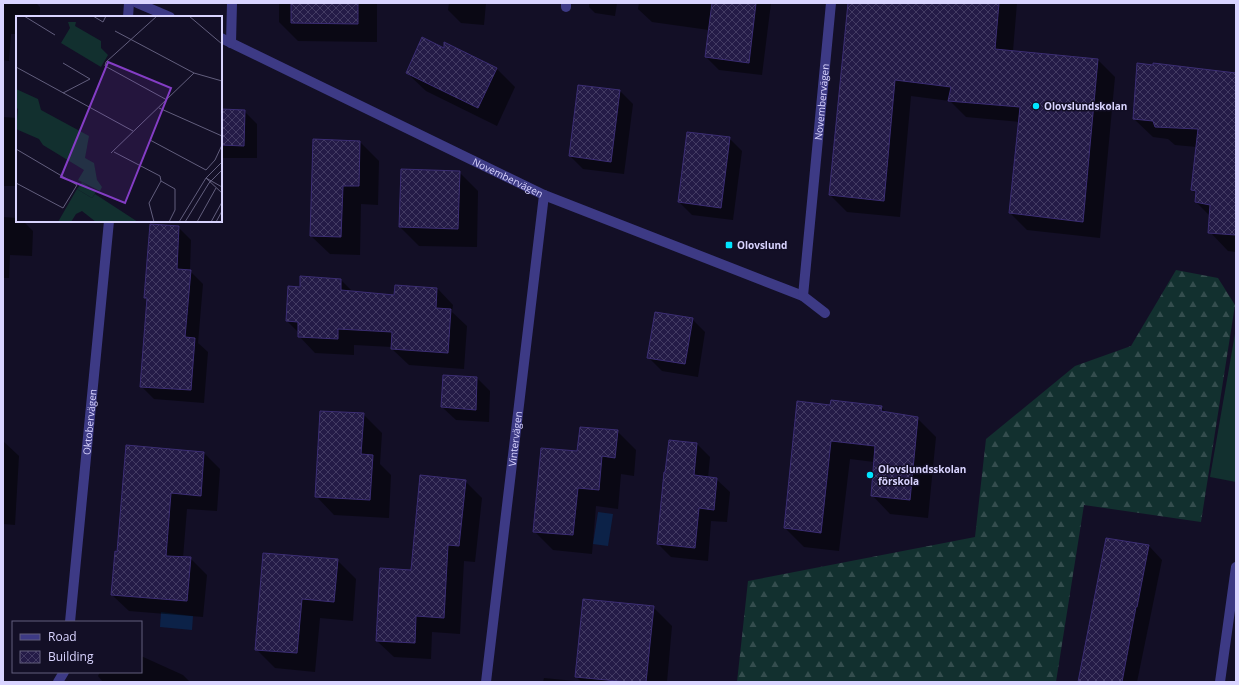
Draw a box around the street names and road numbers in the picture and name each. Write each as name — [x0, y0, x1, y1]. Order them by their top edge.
street label: Novembervägen — [811, 63, 832, 141]
street label: Novembervägen — [470, 154, 546, 201]
street label: Oktobervägen — [79, 388, 100, 456]
street label: Vintervägen — [505, 410, 525, 467]

